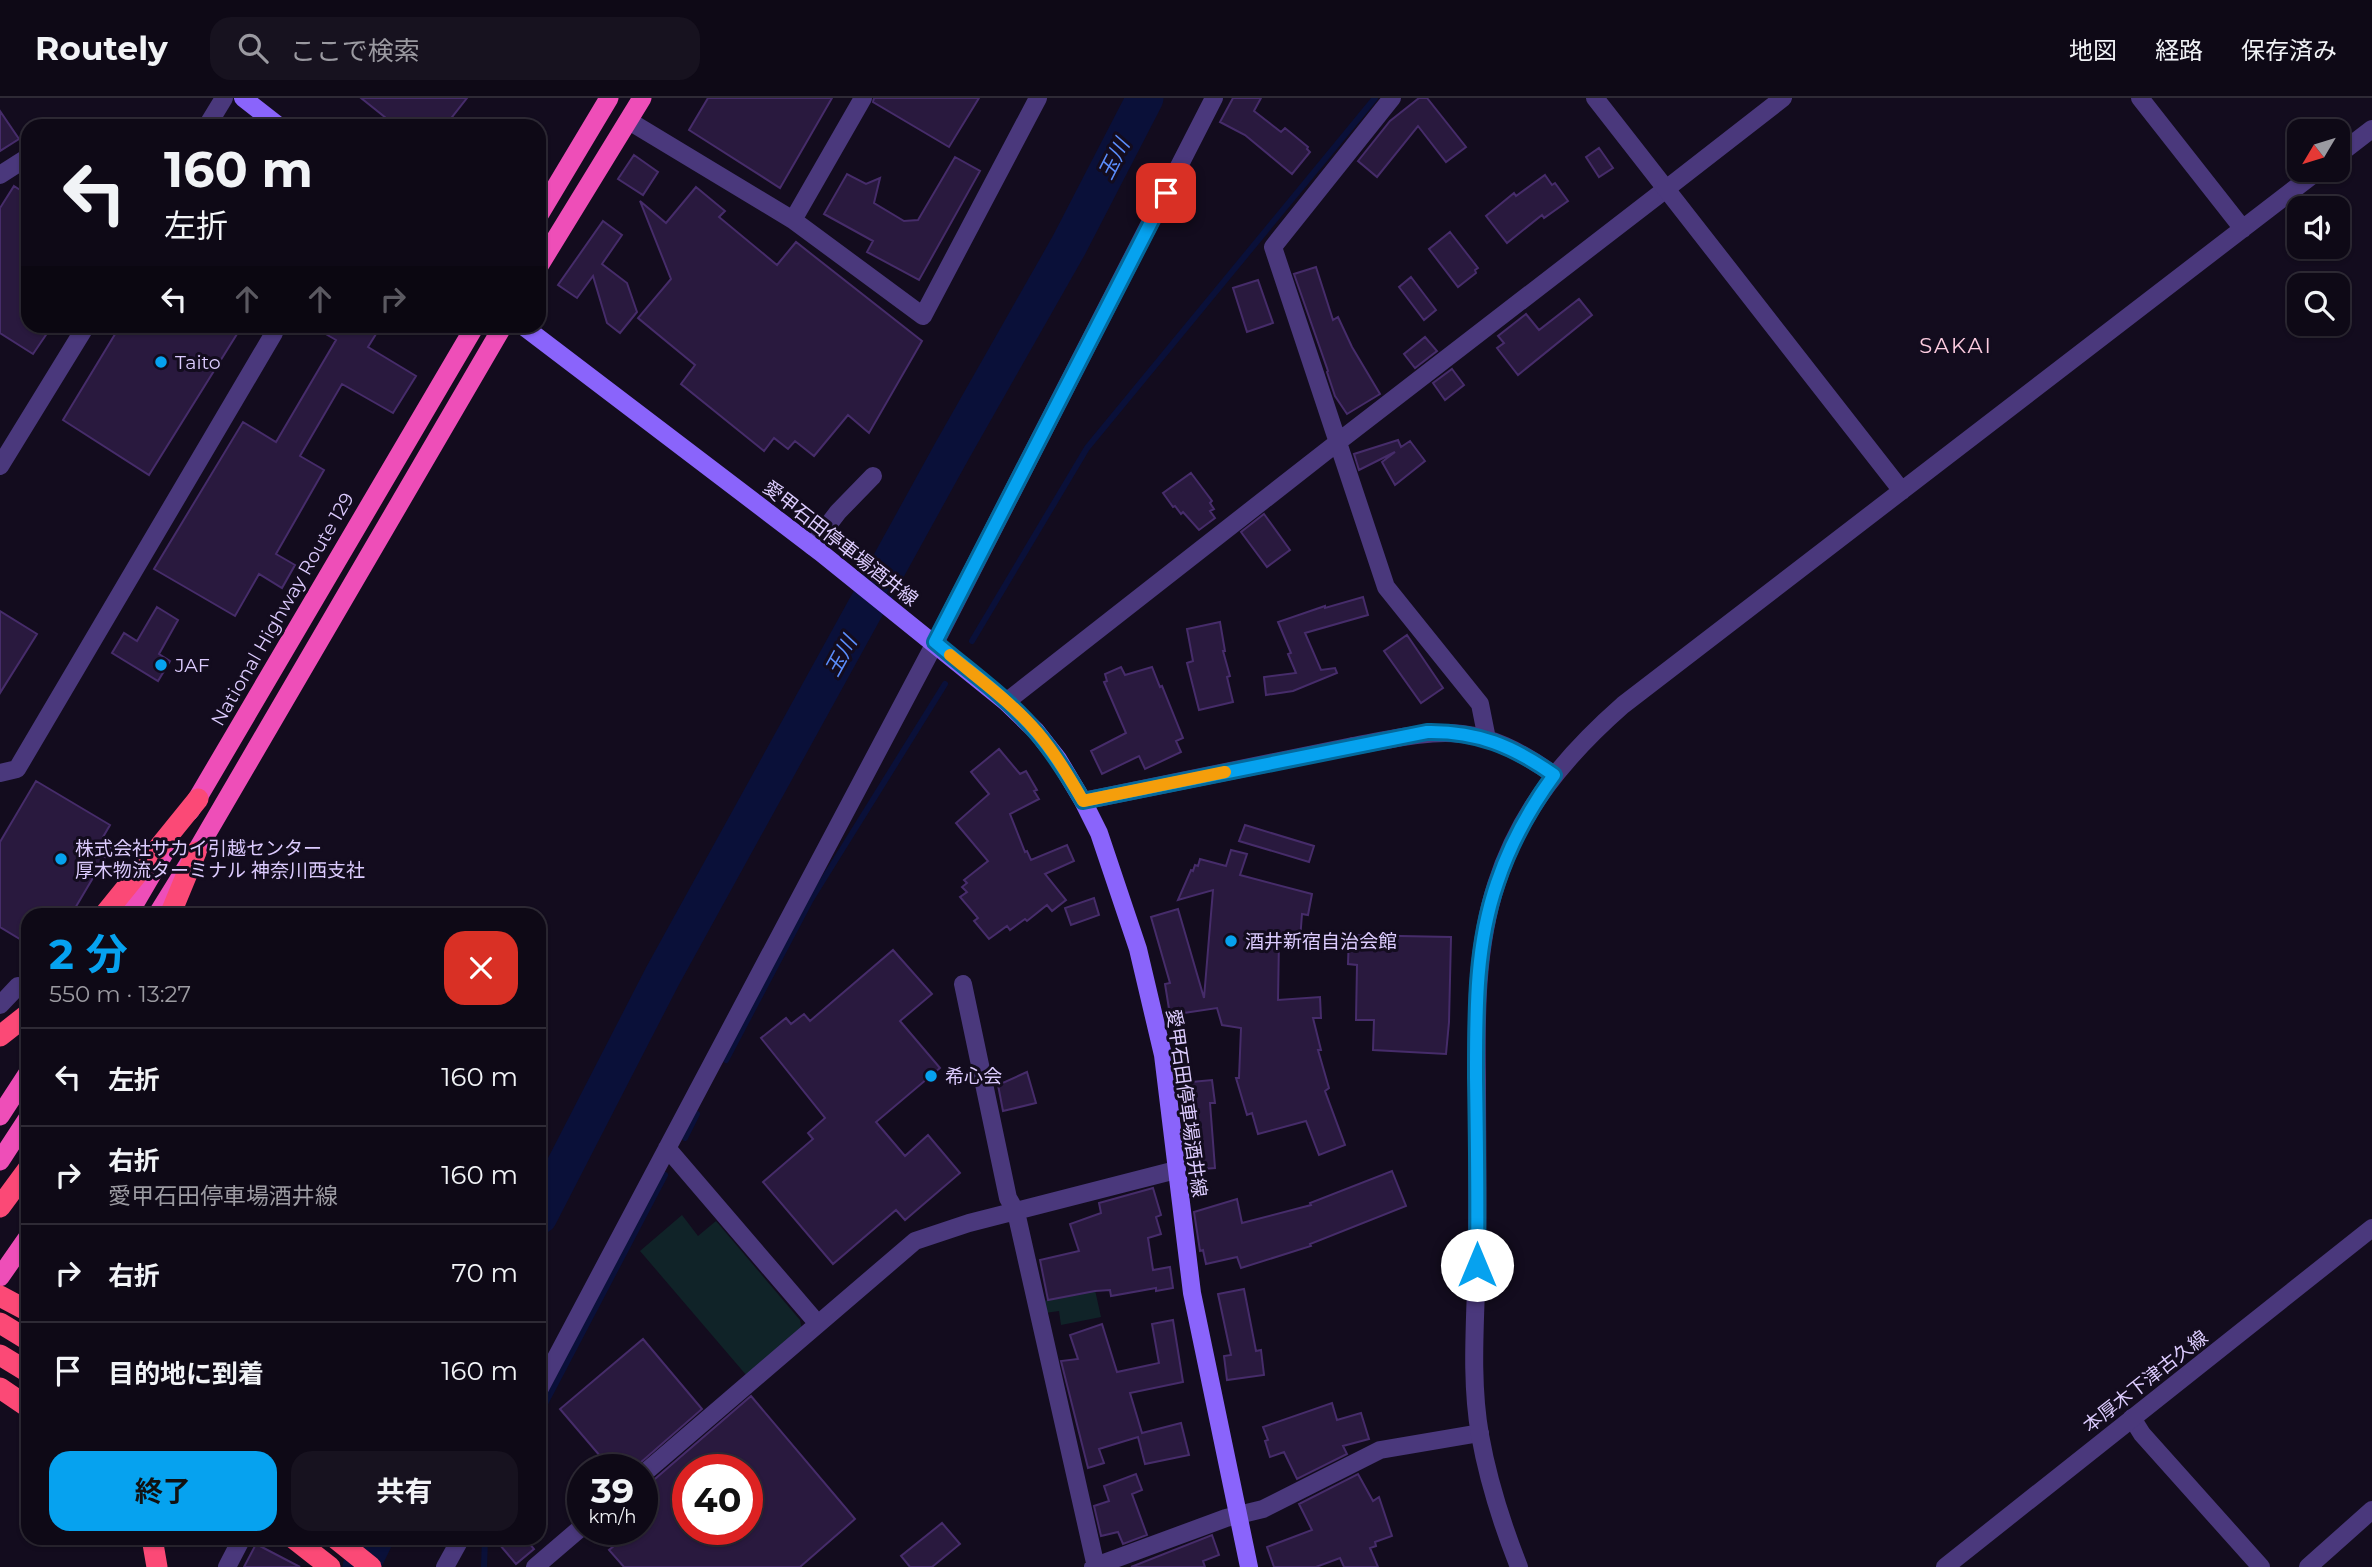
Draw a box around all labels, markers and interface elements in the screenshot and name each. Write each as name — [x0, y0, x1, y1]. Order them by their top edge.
search box — [210, 17, 700, 80]
text: Routely — [35, 28, 168, 68]
icon: search — [234, 29, 272, 67]
text: ここで検索 — [290, 35, 420, 67]
text: 地図 — [2069, 36, 2117, 65]
text: 経路 — [2155, 36, 2203, 65]
text: 保存済み — [2241, 36, 2337, 65]
north arrow — [2287, 119, 2350, 182]
map controls — [2287, 119, 2350, 336]
water label: 玉川 — [1093, 133, 1135, 183]
text: 160 m — [164, 140, 313, 199]
icon: left — [49, 147, 140, 238]
pin — [1136, 163, 1196, 223]
icon: arrive — [1147, 174, 1185, 212]
button: sound — [2287, 196, 2350, 259]
text: 左折 — [164, 206, 228, 245]
button: search — [2287, 273, 2350, 336]
icon: left — [155, 280, 193, 318]
icon: ahead — [228, 280, 266, 318]
icon: ahead — [301, 280, 339, 318]
icon: right — [374, 280, 412, 318]
district label: SAKAI — [1919, 333, 1993, 358]
place label: Taito — [175, 351, 221, 374]
marker: Taito — [153, 354, 169, 370]
street label: 愛甲石田停車場酒井線 — [759, 476, 923, 611]
street label: National Highway Route 129 — [206, 488, 359, 730]
water label: 玉川 — [819, 630, 863, 680]
place label: JAF — [174, 654, 210, 677]
marker: JAF — [153, 657, 169, 673]
place label: 株式会社サカイ引越センター 厚木物流ターミナル 神奈川西支社 — [75, 837, 365, 882]
marker: 株式会社サカイ引越センター 厚木物流ターミナル 神奈川西支社 — [53, 851, 69, 867]
text: 2 分 — [49, 928, 128, 980]
place label: 酒井新宿自治会館 — [1245, 930, 1397, 953]
button: close — [444, 931, 518, 1005]
marker: 酒井新宿自治会館 — [1223, 933, 1239, 949]
text: 550 m · 13:27 — [49, 980, 191, 1008]
street label: 愛甲石田停車場酒井線 — [1162, 1007, 1211, 1199]
icon: left — [49, 1058, 87, 1096]
text: 160 m — [441, 1061, 518, 1093]
text: 左折 — [108, 1064, 160, 1096]
place label: 希心会 — [945, 1065, 1002, 1088]
marker: 希心会 — [923, 1068, 939, 1084]
text: 右折 — [108, 1145, 160, 1177]
icon: right — [49, 1156, 87, 1194]
text: 160 m — [441, 1159, 518, 1191]
text: 愛甲石田停車場酒井線 — [108, 1182, 338, 1210]
position arrow — [1440, 1228, 1514, 1302]
icon: right — [49, 1254, 87, 1292]
text: 70 m — [452, 1257, 518, 1289]
text: 右折 — [108, 1260, 160, 1292]
street label: 本厚木下津古久線 — [2078, 1326, 2212, 1437]
icon: arrive — [49, 1352, 87, 1390]
text: 160 m — [441, 1355, 518, 1387]
text: 目的地に到着 — [108, 1358, 264, 1390]
button: 終了 — [49, 1451, 277, 1531]
button: 共有 — [291, 1451, 518, 1531]
speed limit sign: 40 — [672, 1454, 763, 1545]
text: 39 — [591, 1469, 634, 1512]
text: km/h — [588, 1506, 637, 1528]

